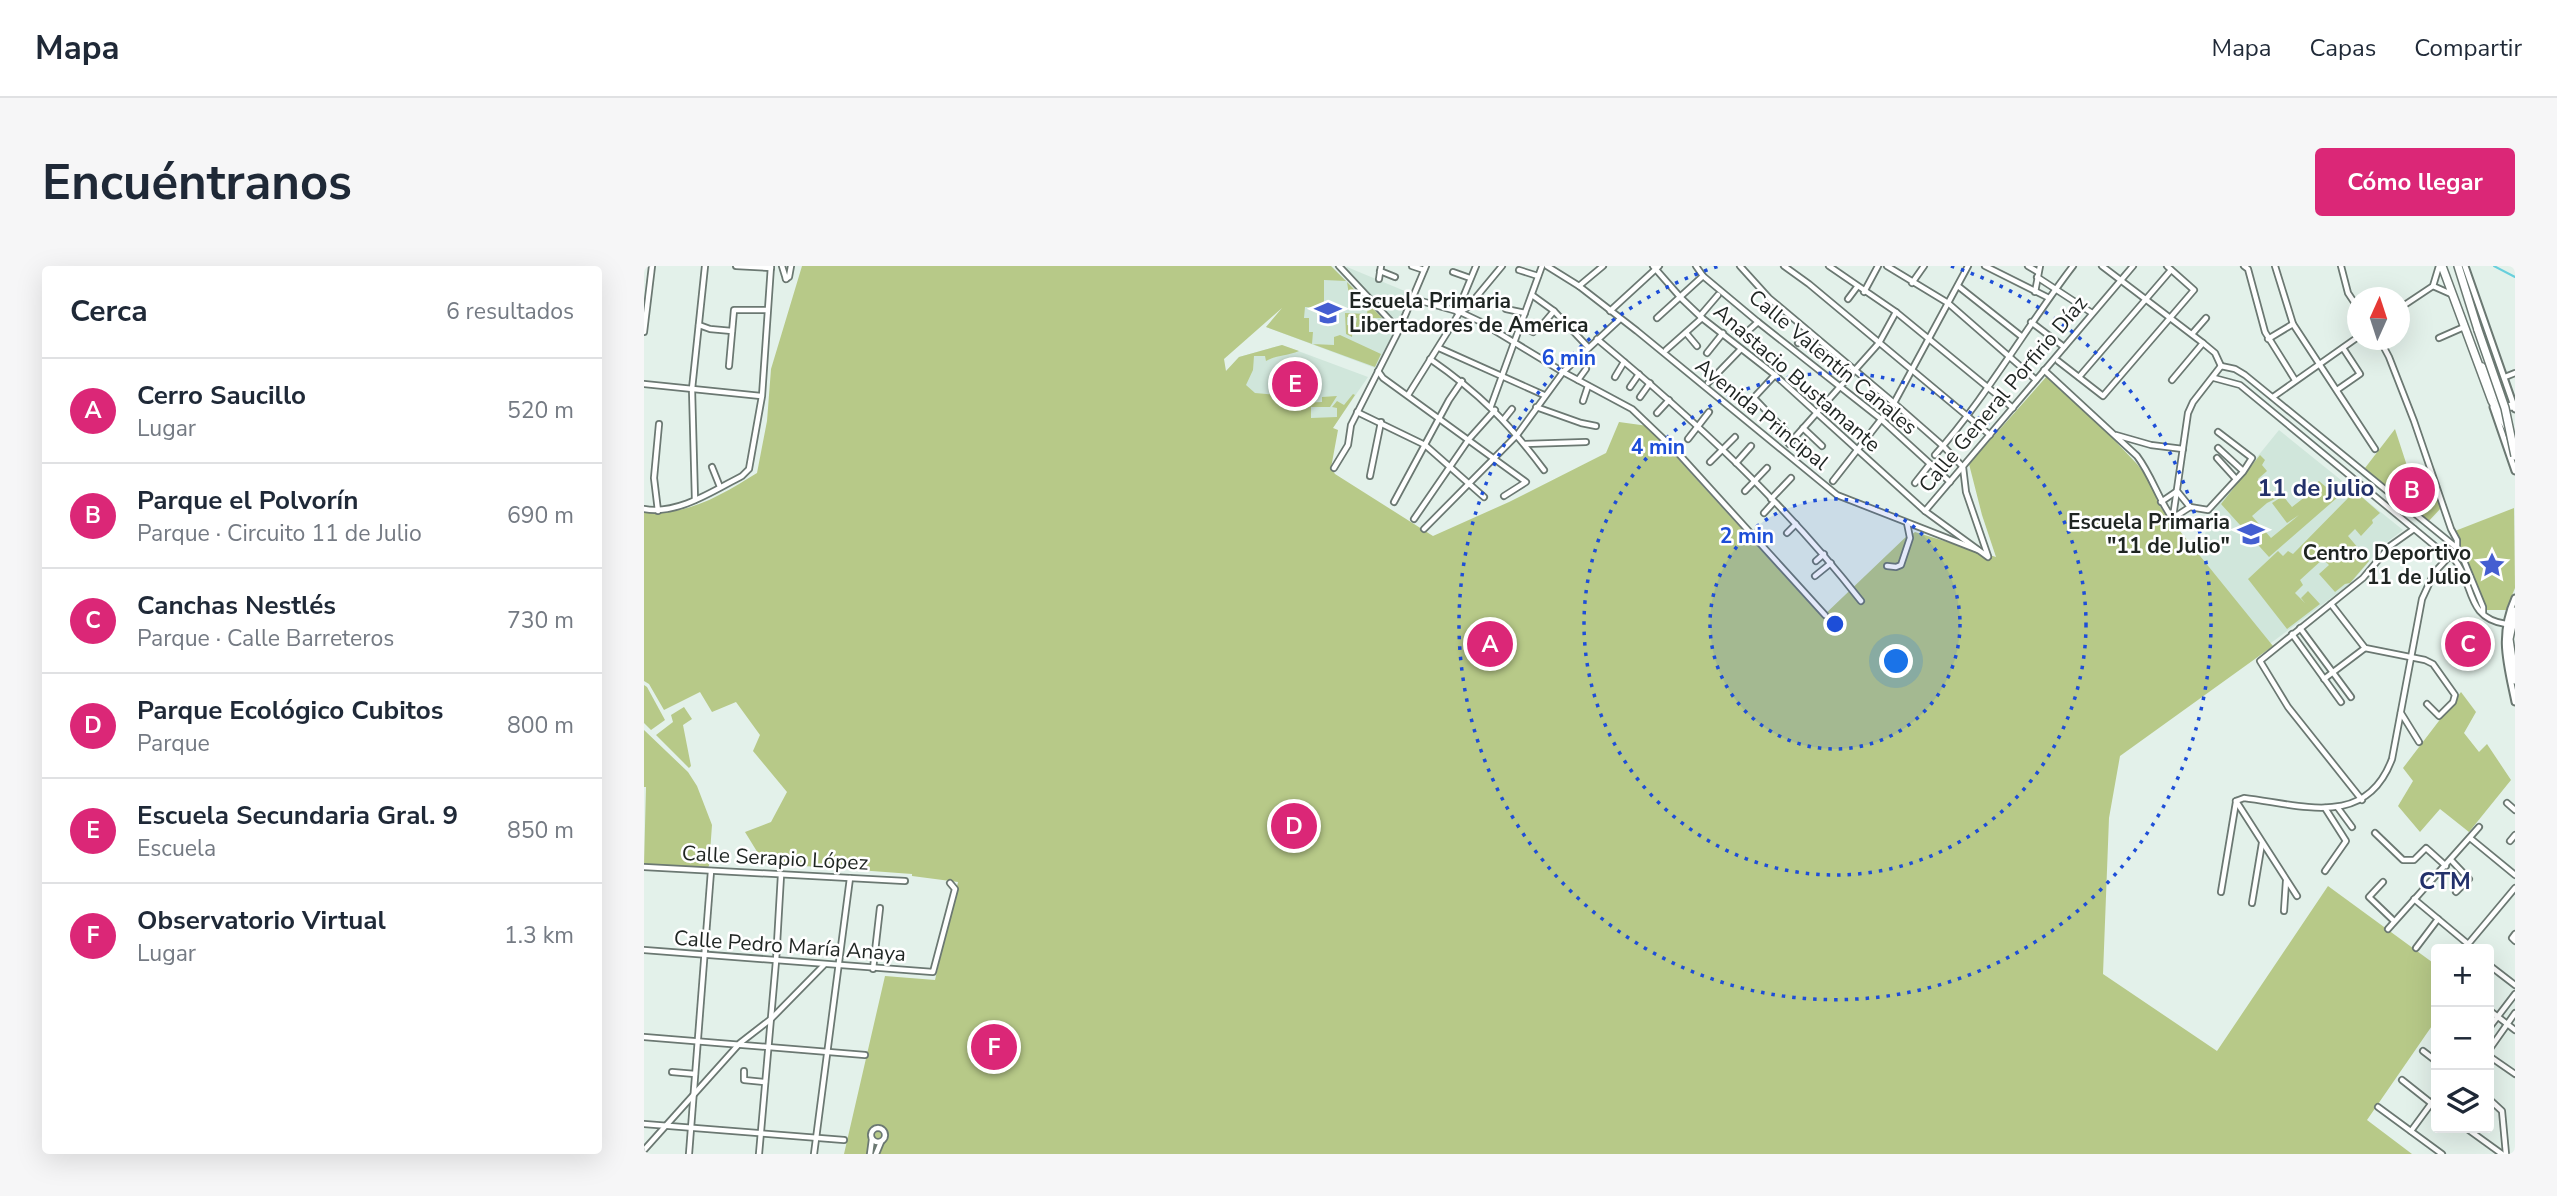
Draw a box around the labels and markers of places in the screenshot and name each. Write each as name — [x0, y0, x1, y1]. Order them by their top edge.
place label: Escuela Primaria Libertadores de America — [1349, 287, 1589, 339]
school or university icon: Escuela Primaria Libertadores de America — [1313, 298, 1343, 328]
pin: E — [1272, 358, 1318, 410]
pin: B — [2389, 464, 2435, 516]
place label: Escuela Primaria "11 de Julio" — [2068, 508, 2230, 560]
school or university icon: Escuela Primaria "11 de Julio" — [2236, 519, 2266, 549]
place label: Centro Deportivo 11 de Julio — [2303, 539, 2471, 591]
place icon: Centro Deportivo 11 de Julio — [2477, 550, 2507, 580]
centre of rings — [1823, 612, 1847, 636]
pin: A — [1467, 618, 1513, 670]
pin: C — [2445, 618, 2491, 670]
pin: D — [1271, 800, 1317, 852]
pin: F — [971, 1021, 1017, 1073]

